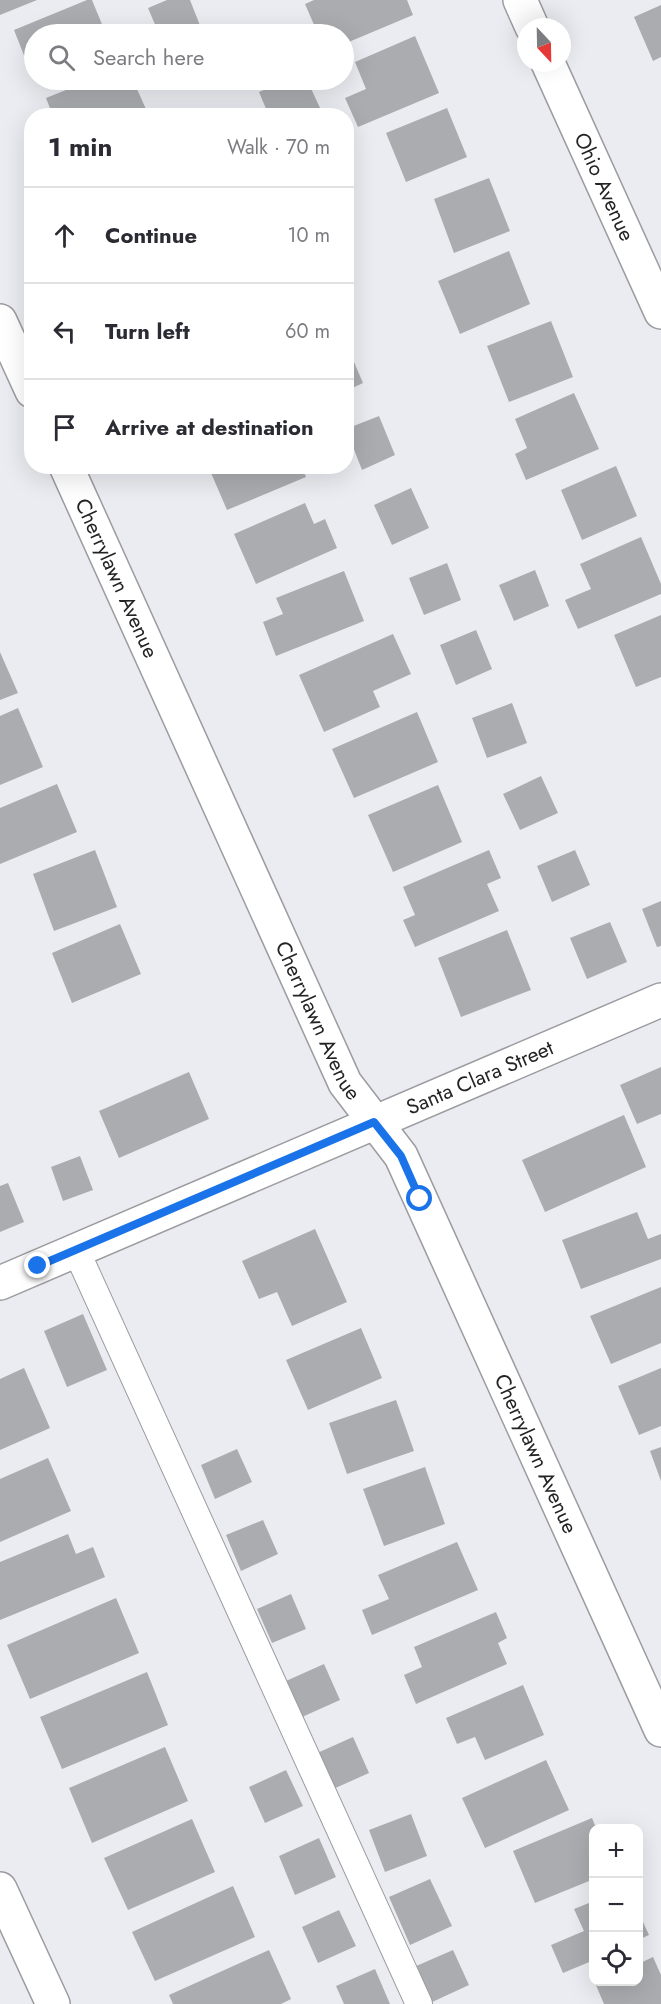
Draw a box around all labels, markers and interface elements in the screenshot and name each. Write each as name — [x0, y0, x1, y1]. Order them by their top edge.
north arrow — [517, 18, 571, 72]
search box — [24, 24, 354, 90]
icon: search — [45, 41, 78, 74]
text: Search here — [93, 41, 204, 73]
text: 1 min — [48, 128, 112, 166]
street label: Ohio Avenue — [567, 128, 642, 246]
text: Walk · 70 m — [227, 133, 330, 162]
icon: ahead — [48, 219, 81, 252]
text: Continue — [105, 219, 197, 251]
text: 10 m — [287, 221, 330, 250]
icon: left — [48, 315, 81, 348]
text: Turn left — [105, 315, 190, 347]
text: 60 m — [285, 317, 330, 346]
icon: arrive — [48, 411, 81, 444]
text: Arrive at destination — [105, 411, 314, 443]
street label: Cherrylawn Avenue — [67, 493, 166, 663]
street label: Cherrylawn Avenue — [268, 936, 368, 1107]
street label: Santa Clara Street — [402, 1033, 558, 1122]
route start — [406, 1185, 432, 1211]
route end — [24, 1252, 50, 1278]
street label: Cherrylawn Avenue — [487, 1369, 585, 1539]
map controls — [589, 1824, 643, 1986]
button: + — [589, 1824, 643, 1878]
button: − — [589, 1878, 643, 1932]
button: locate — [589, 1932, 643, 1986]

